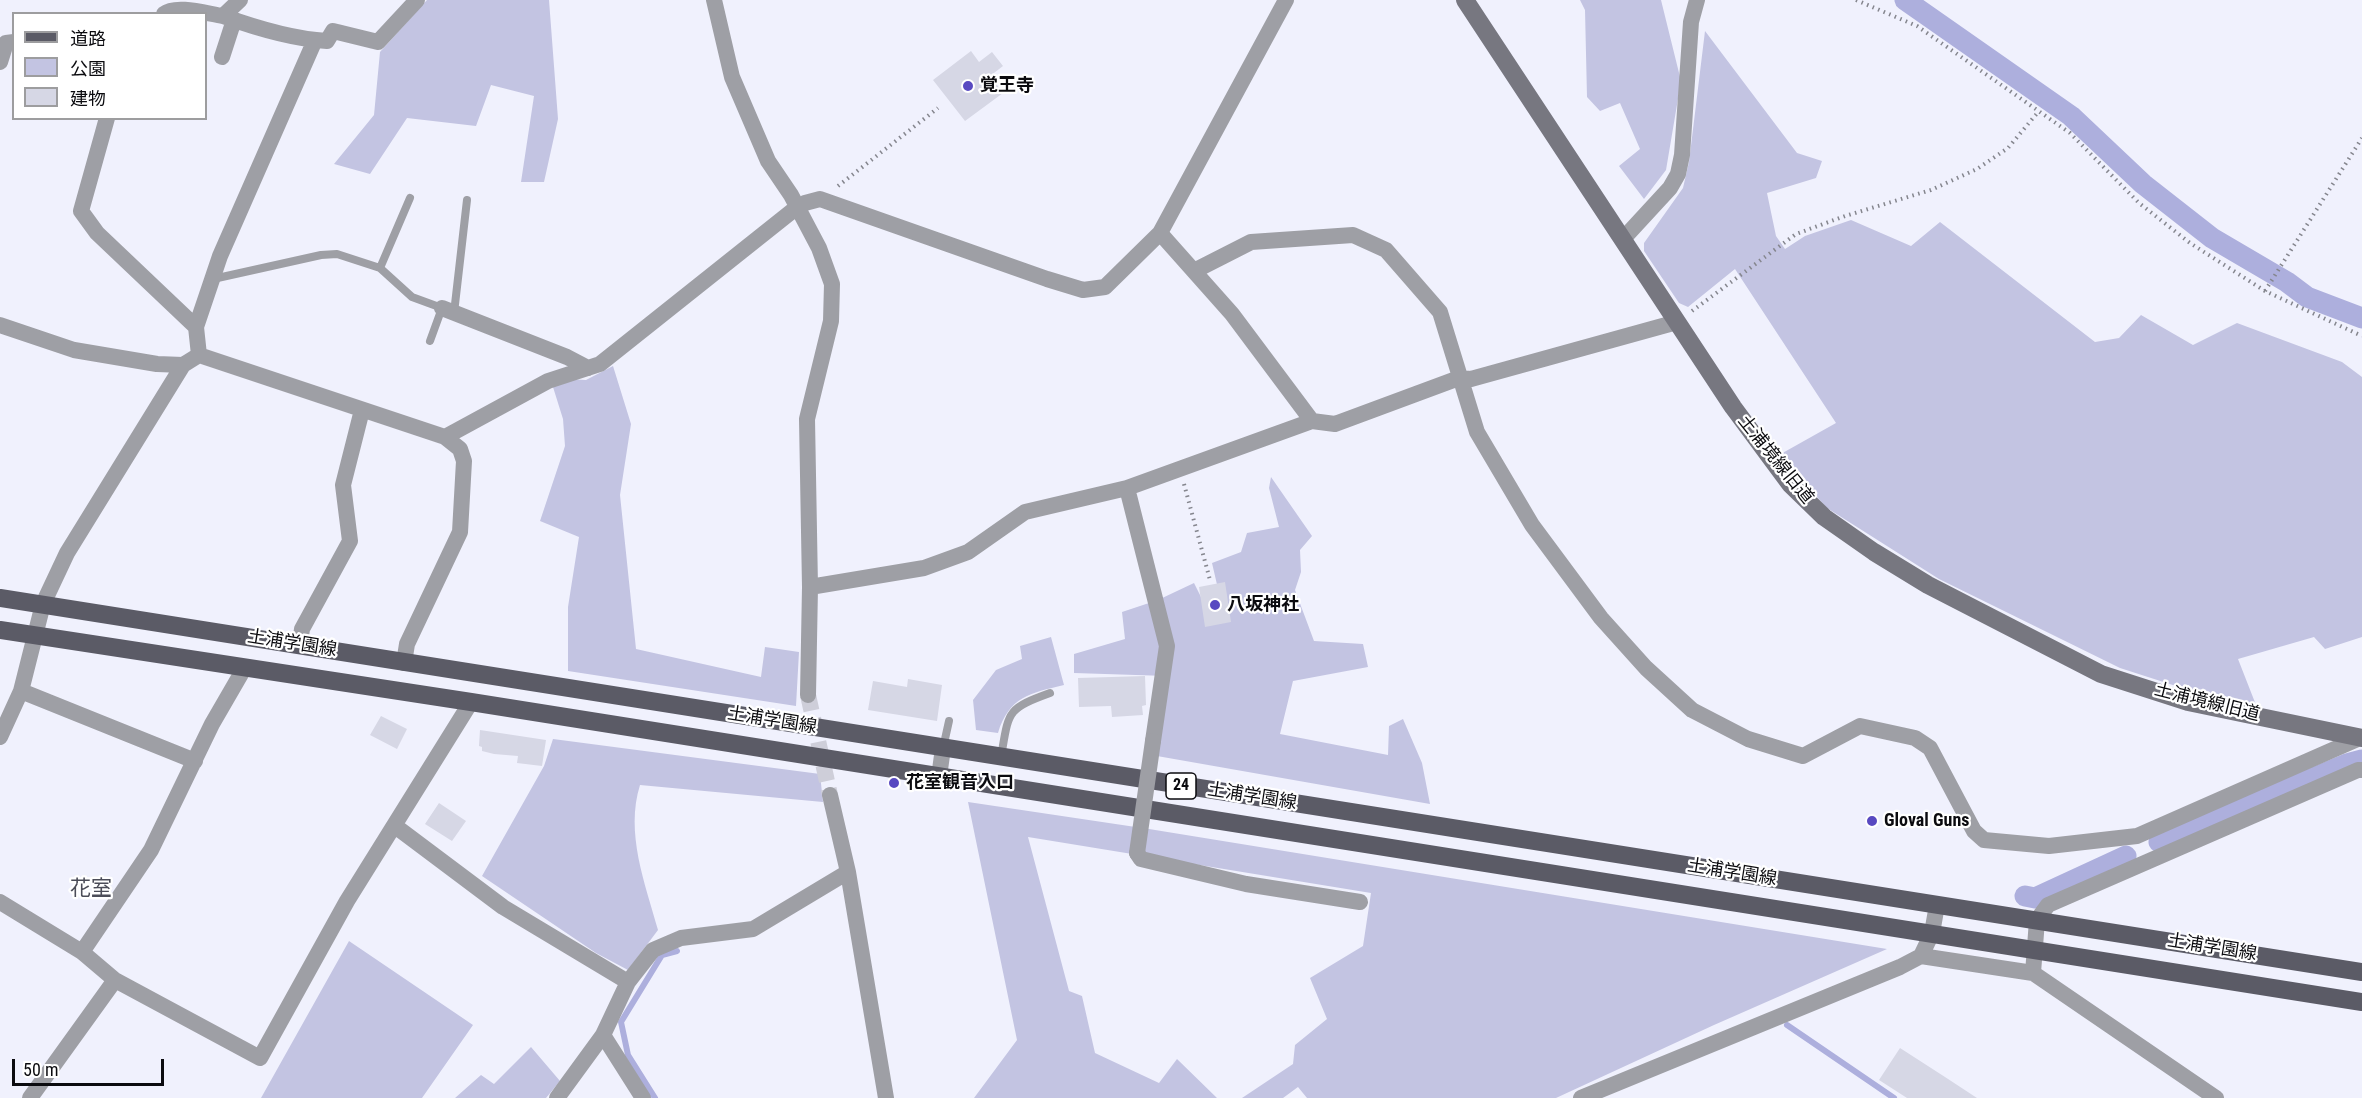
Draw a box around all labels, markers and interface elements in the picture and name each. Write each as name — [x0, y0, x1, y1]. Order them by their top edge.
legend — [12, 12, 207, 120]
text: 道路 — [70, 28, 106, 49]
text: 公園 — [70, 58, 106, 79]
place label: 覚王寺 — [980, 75, 1034, 97]
marker: 覚王寺 — [961, 79, 975, 93]
text: 建物 — [70, 88, 106, 109]
street label: 土浦境線旧道 — [1733, 411, 1817, 509]
place label: 八坂神社 — [1227, 594, 1299, 616]
marker: 八坂神社 — [1208, 598, 1222, 612]
street label: 土浦学園線 — [246, 626, 338, 662]
street label: 土浦境線旧道 — [2152, 679, 2262, 727]
street label: 土浦学園線 — [726, 703, 818, 739]
place label: 花室観音入口 — [906, 772, 1014, 794]
road number: 24 — [1166, 773, 1196, 799]
marker: 花室観音入口 — [887, 776, 901, 790]
street label: 土浦学園線 — [1206, 779, 1298, 815]
place label: Gloval Guns — [1884, 810, 1969, 832]
marker: Gloval Guns — [1865, 814, 1879, 828]
street label: 土浦学園線 — [1686, 855, 1778, 891]
district label: 花室 — [70, 877, 112, 903]
street label: 土浦学園線 — [2166, 930, 2258, 966]
scale bar — [15, 1047, 166, 1085]
text: 50 m — [23, 1059, 58, 1080]

